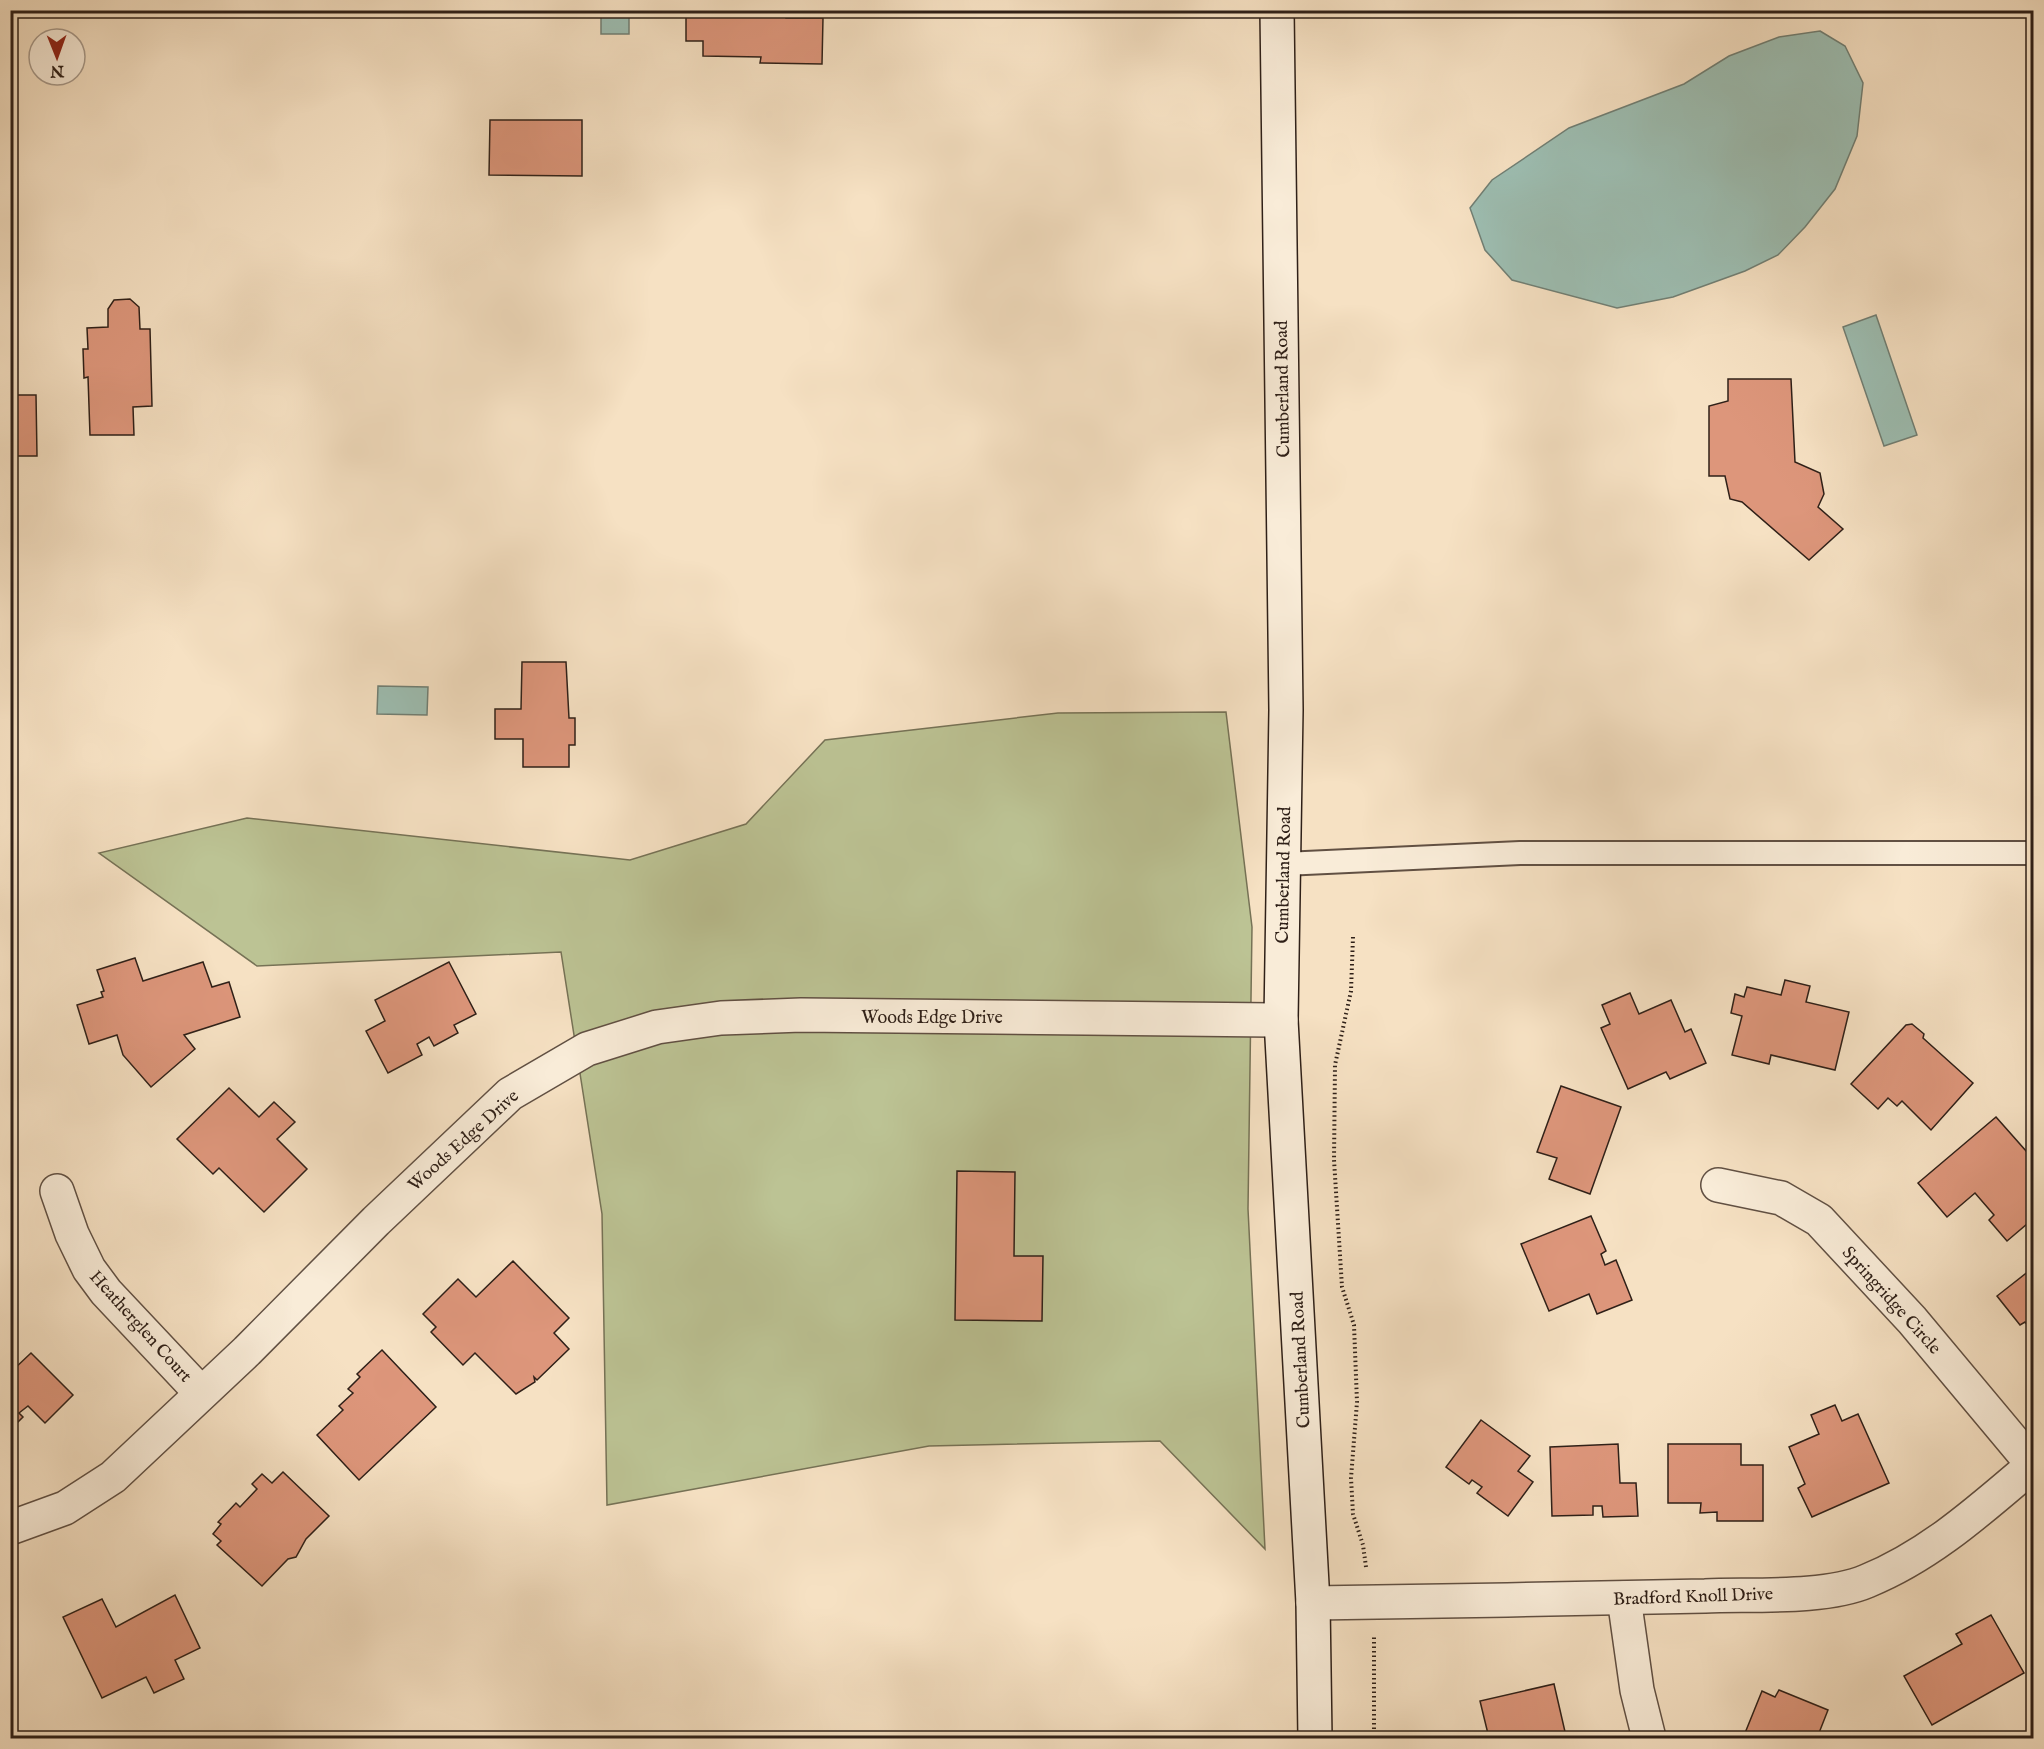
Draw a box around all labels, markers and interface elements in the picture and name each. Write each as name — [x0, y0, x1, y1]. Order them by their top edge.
north arrow — [27, 27, 87, 87]
text: N — [50, 60, 65, 80]
street label: Cumberland Road — [1271, 320, 1296, 458]
street label: Cumberland Road — [1272, 806, 1297, 944]
street label: Woods Edge Drive — [861, 1007, 1003, 1030]
street label: Woods Edge Drive — [404, 1085, 524, 1197]
street label: Springridge Circle — [1836, 1242, 1945, 1360]
street label: Heatherglen Court — [84, 1266, 196, 1388]
street label: Cumberland Road — [1286, 1290, 1317, 1429]
street label: Bradford Knoll Drive — [1613, 1583, 1773, 1612]

